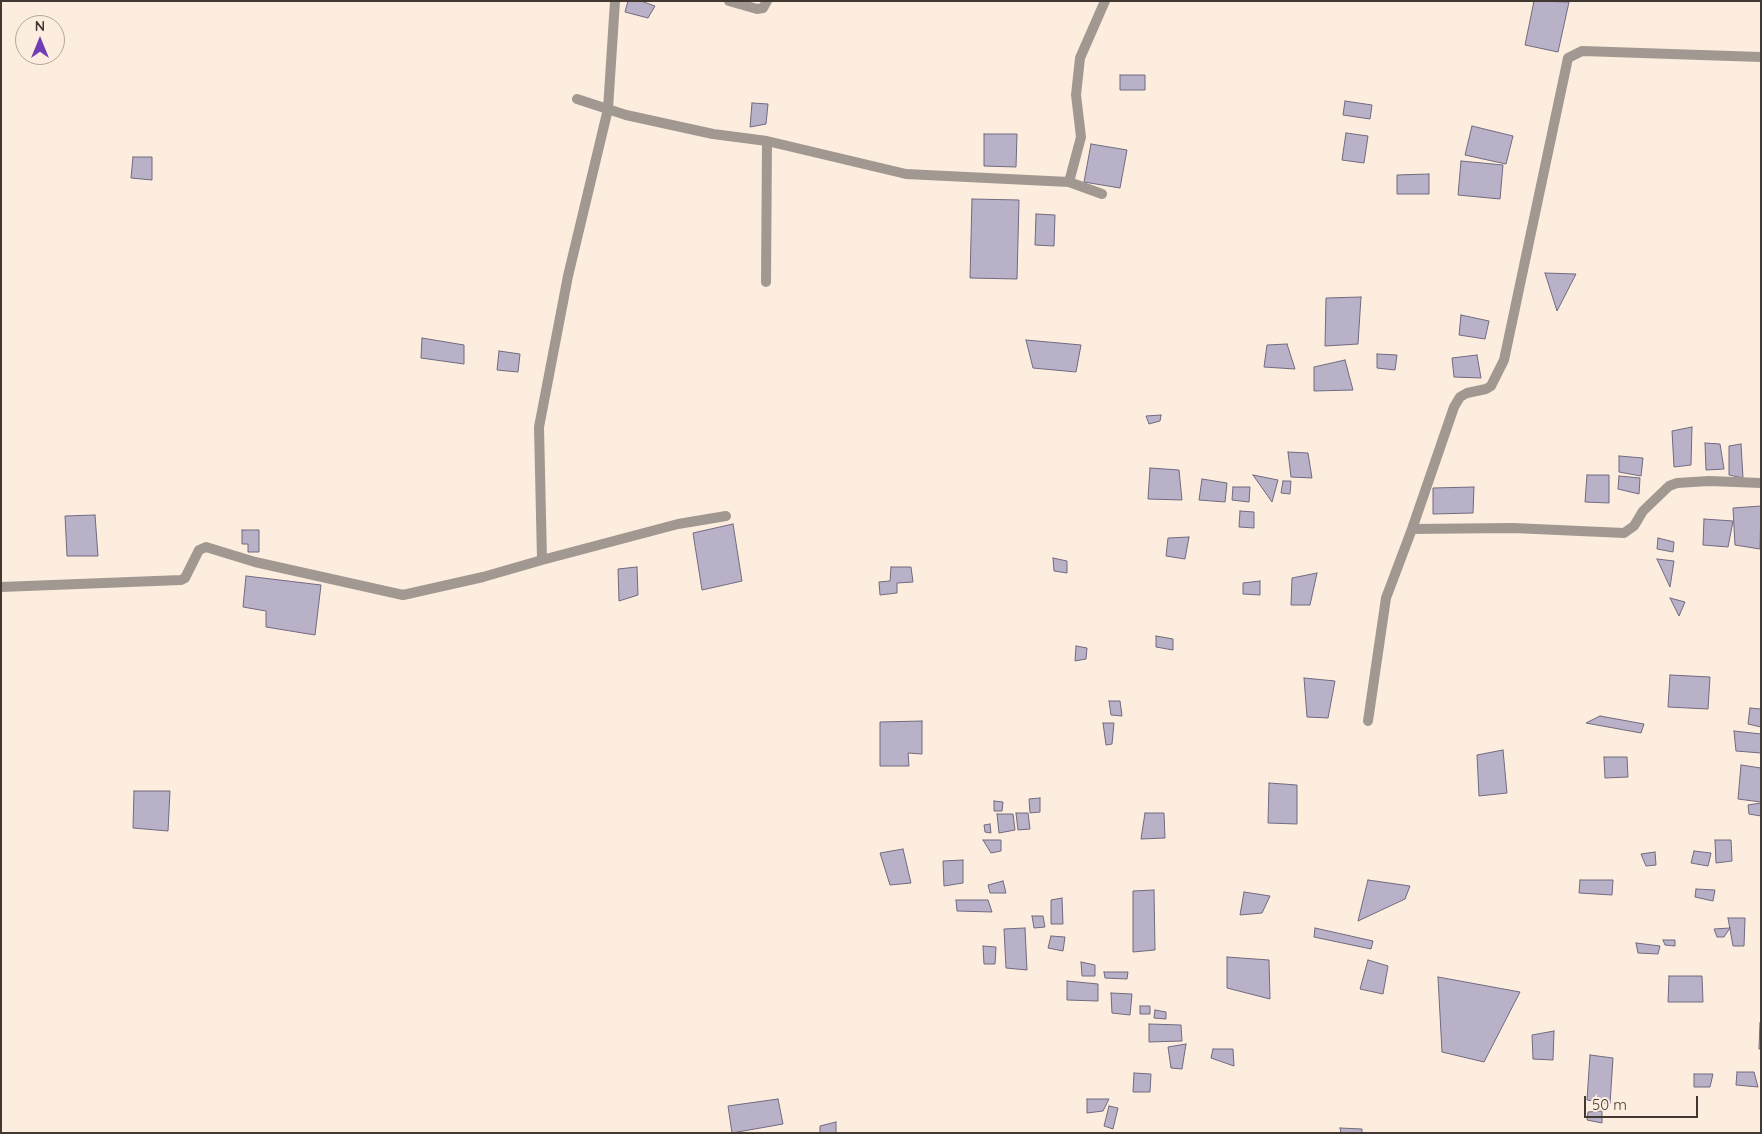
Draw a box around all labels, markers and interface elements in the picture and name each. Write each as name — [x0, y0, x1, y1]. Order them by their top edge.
north arrow — [15, 15, 65, 65]
text: N — [35, 17, 45, 35]
scale bar — [1587, 1086, 1701, 1118]
text: 50 m — [1592, 1095, 1627, 1114]

